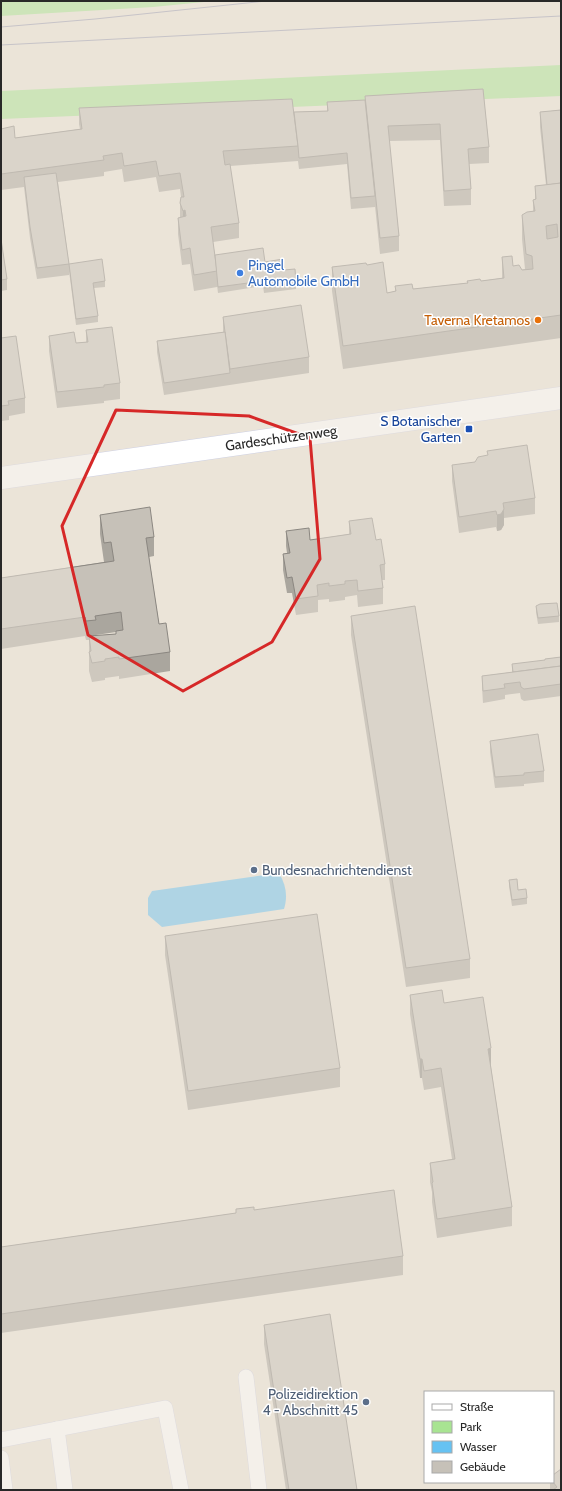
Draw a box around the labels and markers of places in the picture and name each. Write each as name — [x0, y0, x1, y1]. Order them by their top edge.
place label: Pingel Automobile GmbH — [248, 256, 359, 290]
marker: Pingel Automobile GmbH — [235, 268, 245, 278]
place label: Taverna Kretamos — [424, 311, 530, 329]
marker: Taverna Kretamos — [533, 315, 543, 325]
place label: S Botanischer Garten — [380, 412, 462, 446]
marker: S Botanischer Garten — [464, 424, 474, 434]
place label: Bundesnachrichtendienst — [262, 861, 412, 879]
marker: Bundesnachrichtendienst — [249, 865, 259, 875]
place label: Polizeidirektion 4 - Abschnitt 45 — [262, 1385, 358, 1419]
marker: Polizeidirektion 4 - Abschnitt 45 — [361, 1397, 371, 1407]

